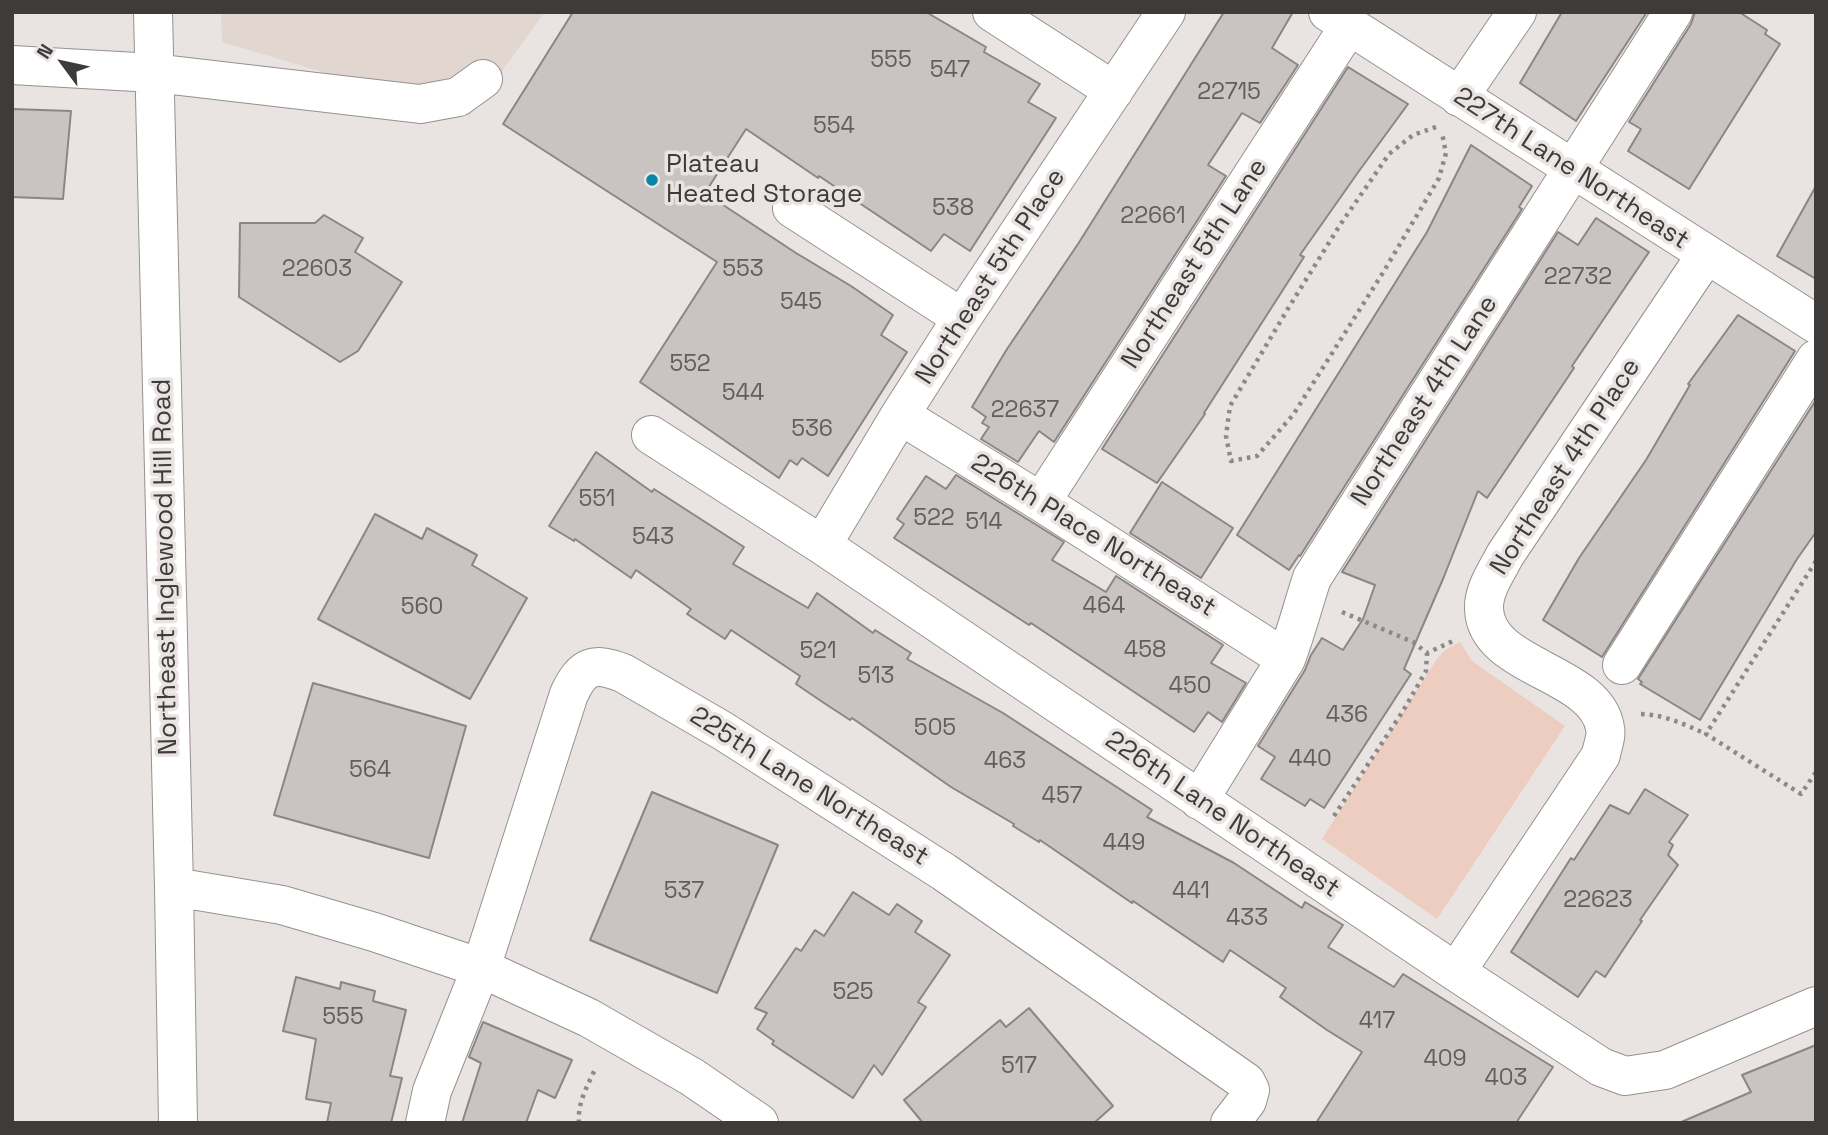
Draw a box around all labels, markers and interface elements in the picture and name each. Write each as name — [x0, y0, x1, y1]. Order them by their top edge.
north arrow — [28, 28, 98, 98]
text: N — [31, 39, 59, 63]
house number: 555 — [870, 47, 912, 75]
house number: 547 — [930, 57, 970, 85]
house number: 22715 — [1197, 79, 1261, 107]
street label: 227th Lane Northeast — [1448, 81, 1694, 257]
house number: 554 — [813, 113, 855, 141]
place label: Plateau Heated Storage — [666, 149, 862, 210]
street label: Northeast 5th Lane — [1115, 153, 1275, 375]
street label: Northeast 5th Place — [910, 163, 1072, 391]
marker: Plateau Heated Storage — [644, 172, 660, 188]
house number: 538 — [932, 195, 974, 223]
house number: 22661 — [1120, 203, 1186, 231]
house number: 22603 — [282, 256, 352, 284]
house number: 553 — [722, 256, 764, 284]
house number: 22732 — [1544, 264, 1612, 292]
house number: 545 — [780, 289, 822, 317]
street label: Northeast 4th Lane — [1345, 290, 1505, 512]
house number: 552 — [669, 351, 711, 379]
street label: Northeast 4th Place — [1484, 353, 1648, 581]
street label: Northeast Inglewood Hill Road — [147, 378, 185, 756]
house number: 544 — [722, 380, 764, 408]
house number: 22637 — [991, 397, 1059, 425]
house number: 536 — [791, 416, 833, 444]
street label: 226th Place Northeast — [965, 448, 1221, 624]
house number: 551 — [579, 486, 615, 514]
house number: 522 — [913, 505, 955, 533]
house number: 514 — [965, 509, 1003, 537]
house number: 543 — [632, 524, 674, 552]
house number: 464 — [1083, 593, 1125, 621]
house number: 560 — [401, 594, 443, 622]
house number: 458 — [1124, 637, 1166, 665]
house number: 521 — [799, 638, 837, 666]
house number: 513 — [858, 663, 894, 691]
house number: 450 — [1169, 673, 1211, 701]
street label: 225th Lane Northeast — [684, 701, 934, 873]
house number: 436 — [1326, 702, 1368, 730]
house number: 505 — [914, 715, 956, 743]
street label: 226th Lane Northeast — [1099, 725, 1345, 905]
house number: 440 — [1288, 746, 1332, 774]
house number: 463 — [984, 748, 1026, 776]
house number: 564 — [349, 757, 391, 785]
house number: 457 — [1042, 783, 1082, 811]
house number: 449 — [1103, 830, 1145, 858]
house number: 537 — [664, 878, 704, 906]
house number: 441 — [1172, 878, 1210, 906]
house number: 22623 — [1563, 887, 1633, 915]
house number: 433 — [1226, 905, 1268, 933]
house number: 525 — [832, 979, 874, 1007]
house number: 555 — [322, 1004, 364, 1032]
house number: 417 — [1359, 1008, 1395, 1036]
house number: 409 — [1423, 1046, 1467, 1074]
house number: 517 — [1001, 1053, 1037, 1081]
house number: 403 — [1484, 1065, 1528, 1093]

